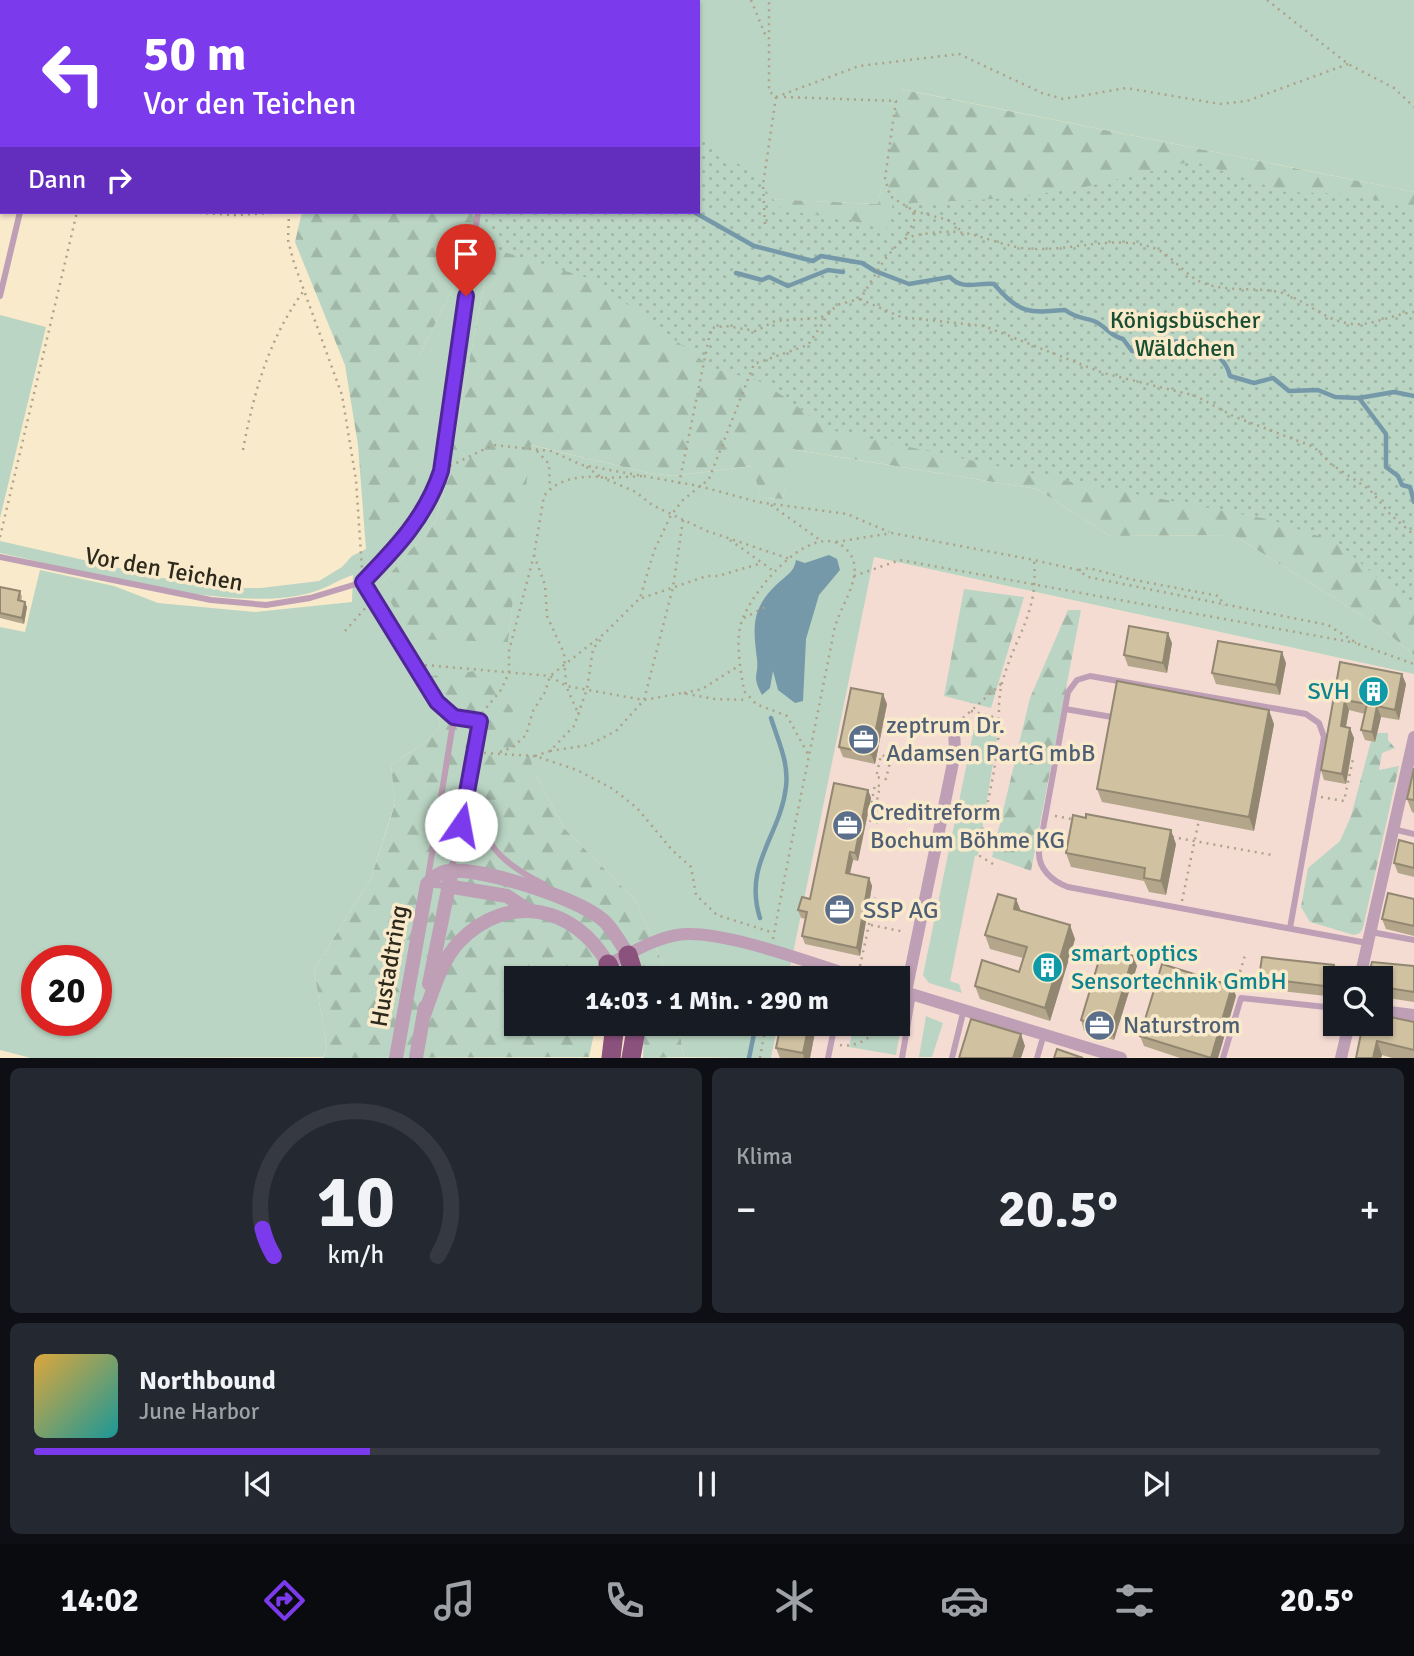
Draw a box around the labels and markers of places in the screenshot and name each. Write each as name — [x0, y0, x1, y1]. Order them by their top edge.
pin — [436, 224, 496, 296]
building icon: SVH — [1356, 674, 1390, 708]
place label: SVH — [1308, 676, 1350, 706]
place label: zeptrum Dr. Adamsen PartG mbB — [886, 710, 1095, 768]
office icon: zeptrum Dr. Adamsen PartG mbB — [846, 722, 880, 756]
place label: Creditreform Bochum Böhme KG — [870, 797, 1065, 855]
office icon: Creditreform Bochum Böhme KG — [830, 809, 864, 843]
office icon: SSP AG — [823, 893, 857, 927]
place label: SSP AG — [863, 895, 938, 925]
place label: smart optics Sensortechnik GmbH — [1071, 938, 1287, 996]
building icon: smart optics Sensortechnik GmbH — [1031, 950, 1065, 984]
office icon: Naturstrom — [1083, 1008, 1117, 1042]
place label: Naturstrom — [1123, 1010, 1240, 1040]

